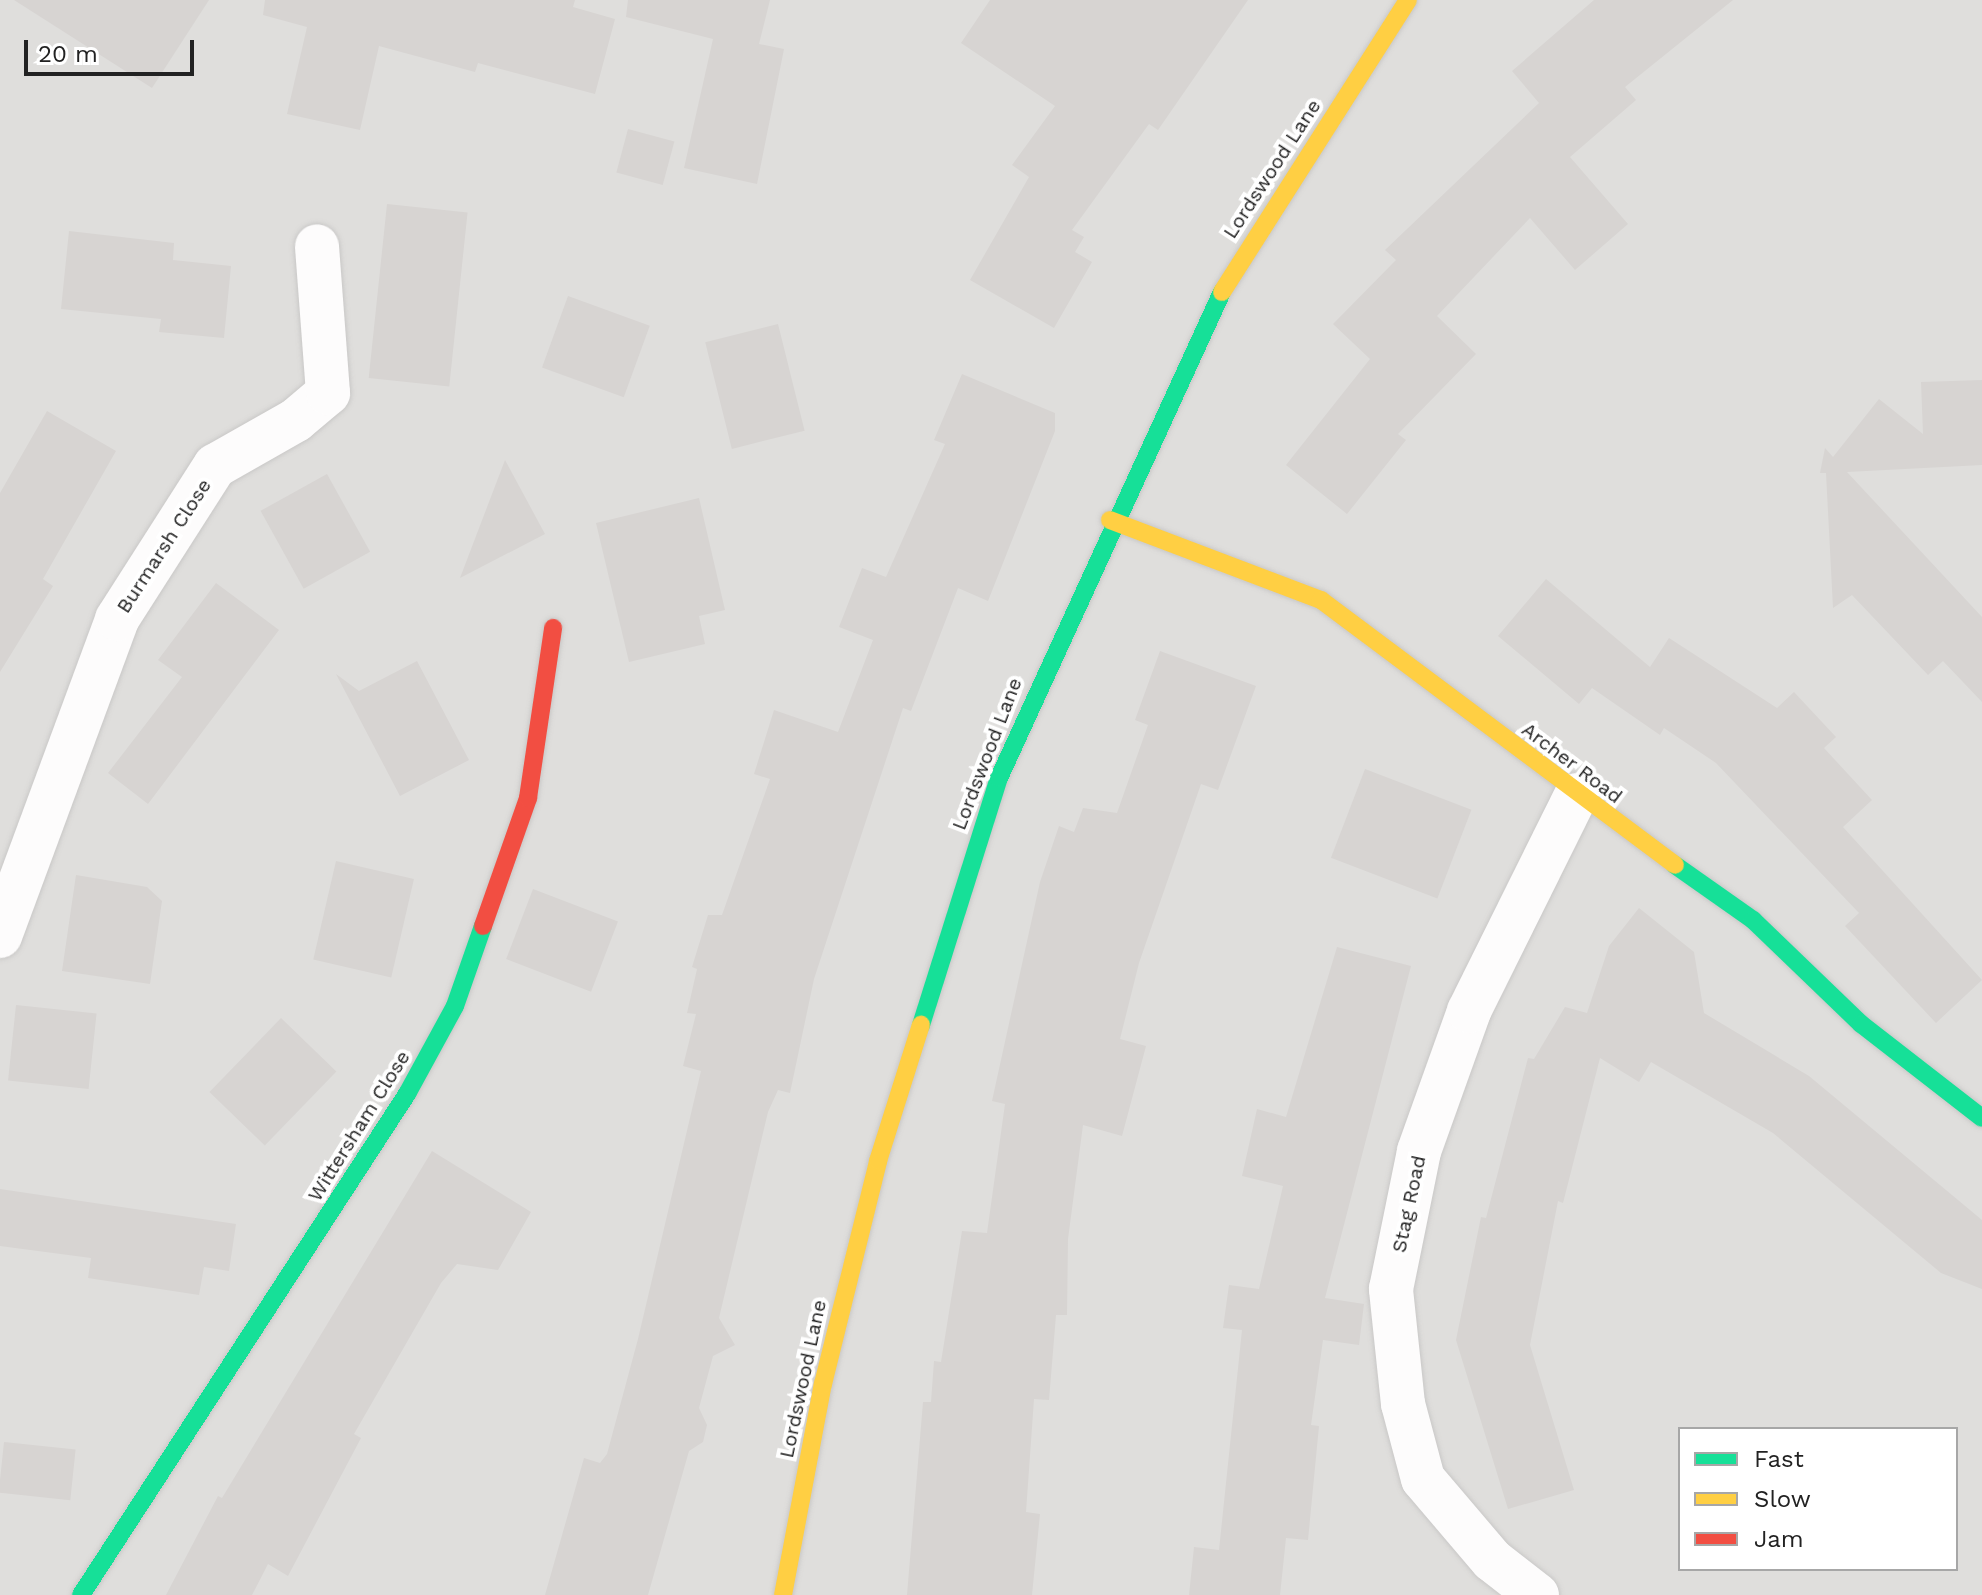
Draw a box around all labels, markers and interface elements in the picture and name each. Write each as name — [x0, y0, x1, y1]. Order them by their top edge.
scale bar — [28, 24, 198, 74]
text: 20 m — [38, 40, 98, 68]
street label: Lordswood Lane — [1218, 95, 1326, 243]
street label: Burmarsh Close — [112, 474, 216, 618]
street label: Lordswood Lane — [947, 675, 1027, 833]
street label: Archer Road — [1517, 717, 1627, 809]
street label: Wittersham Close — [303, 1046, 415, 1206]
street label: Stag Road — [1387, 1153, 1431, 1255]
street label: Lordswood Lane — [775, 1298, 831, 1460]
legend — [1678, 1427, 1958, 1571]
text: Fast — [1754, 1445, 1804, 1473]
text: Slow — [1754, 1485, 1811, 1513]
text: Jam — [1754, 1525, 1804, 1553]

